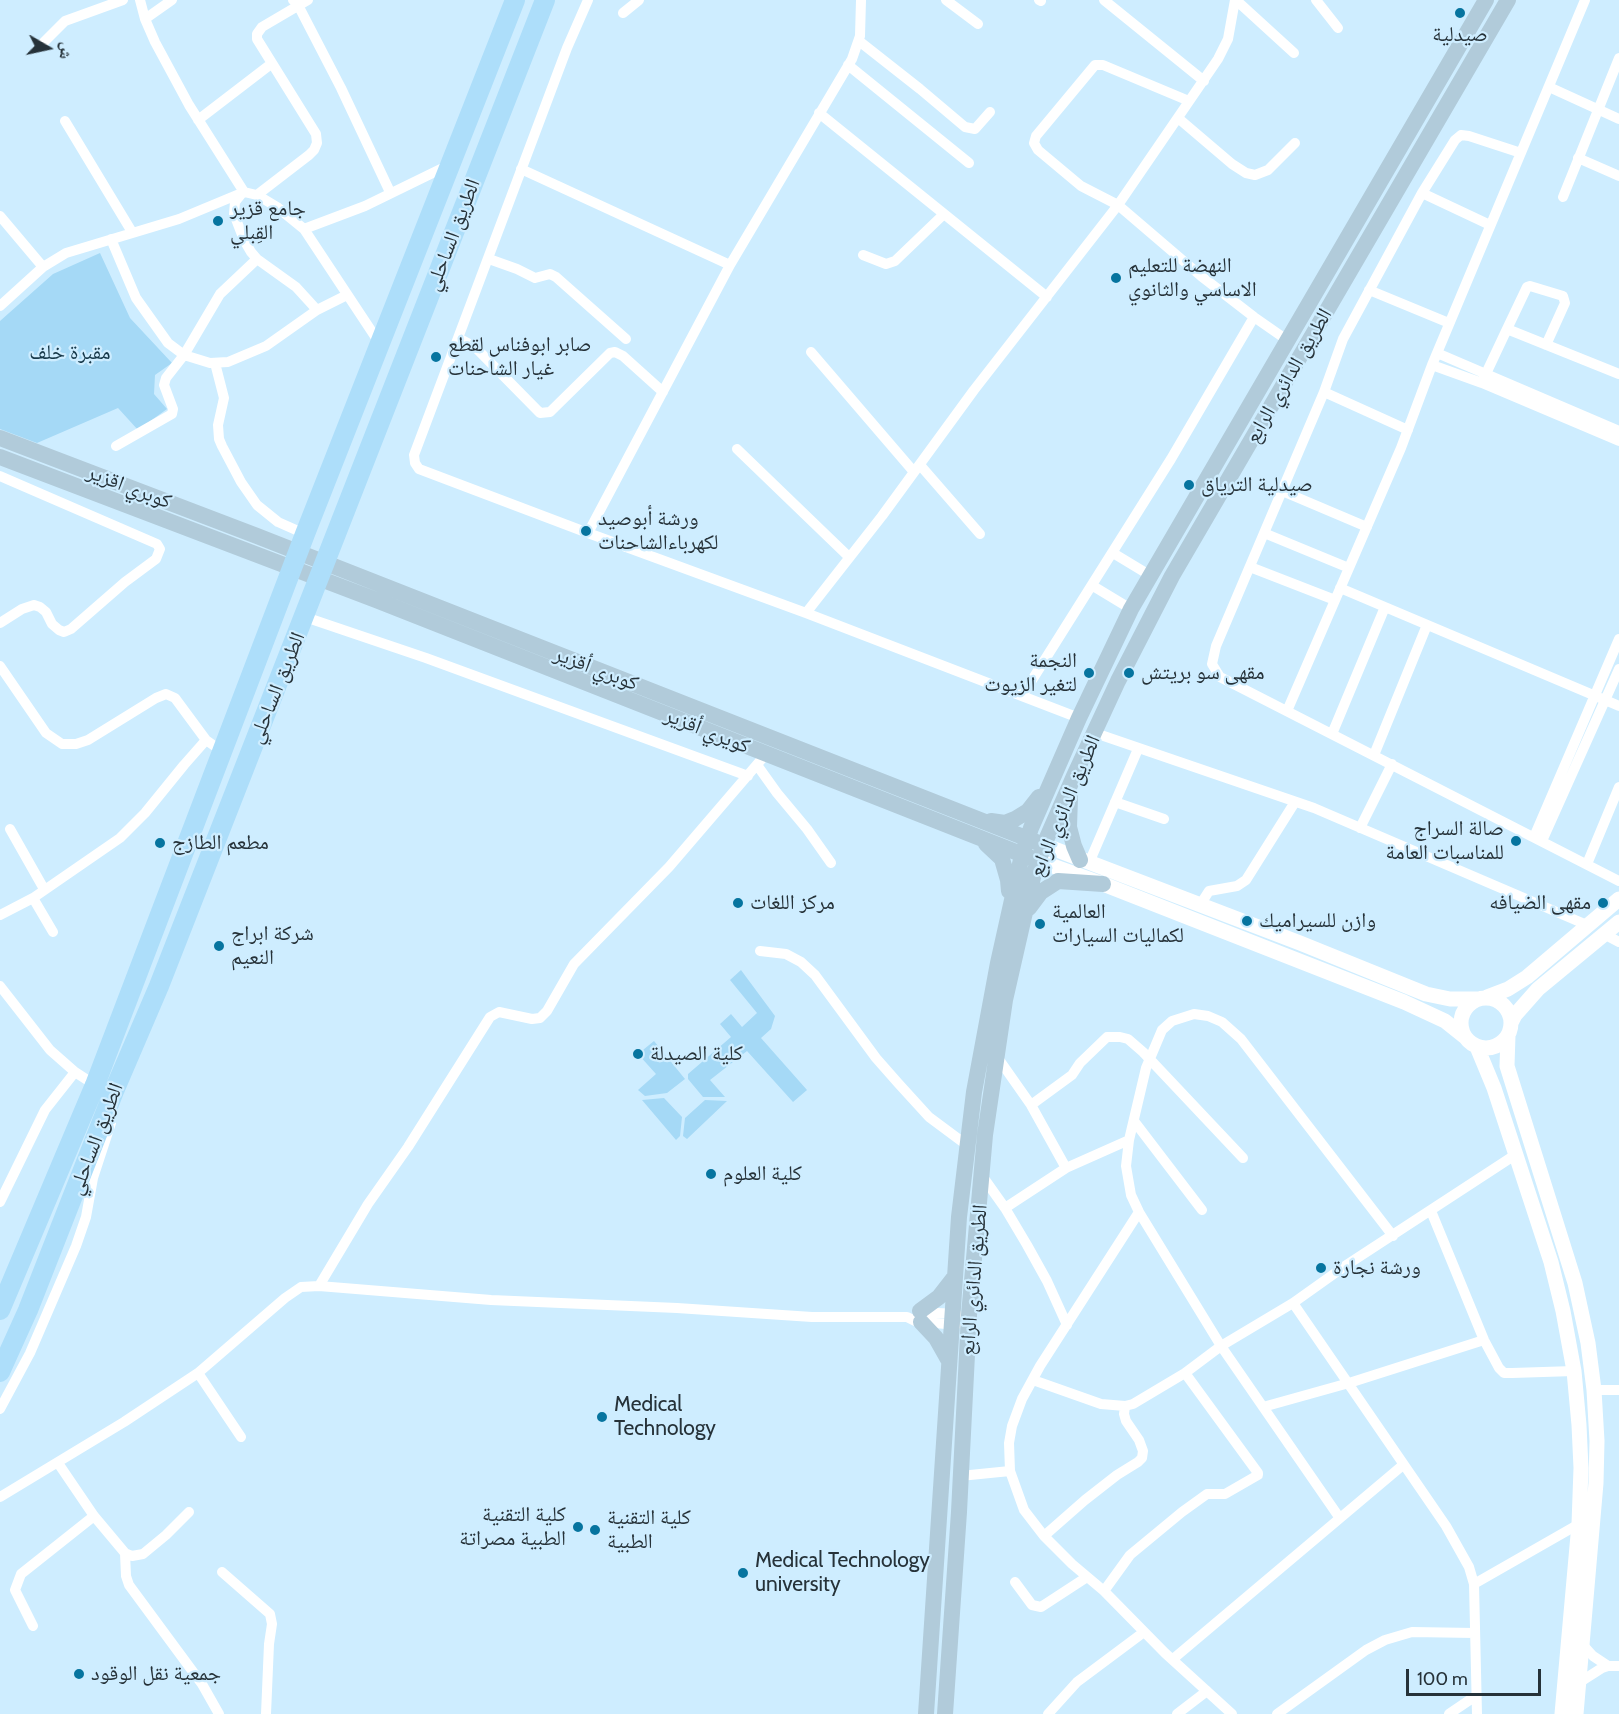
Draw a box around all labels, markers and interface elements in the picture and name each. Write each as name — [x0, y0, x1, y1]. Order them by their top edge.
marker: صيدلية — [1453, 6, 1467, 20]
north arrow — [18, 18, 78, 78]
place label: صيدلية — [1432, 22, 1488, 48]
text: ش — [56, 41, 77, 61]
street label: الطريق الساحلي — [420, 175, 486, 295]
place label: جامع قزير القِبلي — [230, 196, 306, 246]
marker: جامع قزير القِبلي — [211, 214, 225, 228]
place label: النهضة للتعليم الاساسي والثانوي — [1128, 253, 1257, 303]
marker: النهضة للتعليم الاساسي والثانوي — [1109, 271, 1123, 285]
street label: الطريق الدائري الرابع — [1240, 304, 1338, 448]
place label: صابر ابوفناس لقطع غيار الشاحنات — [448, 332, 591, 382]
park label: مقبرة خلف — [29, 340, 111, 366]
marker: صابر ابوفناس لقطع غيار الشاحنات — [429, 350, 443, 364]
street label: كوبري اقزير — [83, 459, 175, 515]
place label: صيدلية الترياق — [1201, 472, 1313, 498]
marker: صيدلية الترياق — [1182, 478, 1196, 492]
place label: ورشة أبوصيد لكهرباءالشاحنات — [598, 506, 719, 556]
marker: ورشة أبوصيد لكهرباءالشاحنات — [579, 524, 593, 538]
street label: الطريق الساحلي — [243, 628, 311, 748]
street label: كوبري أقزير — [550, 641, 642, 697]
place label: النجمة لتغير الزيوت — [984, 648, 1077, 698]
place label: مقهى سو بريتش — [1141, 660, 1265, 686]
marker: النجمة لتغير الزيوت — [1082, 666, 1096, 680]
marker: مقهى سو بريتش — [1122, 666, 1136, 680]
street label: كويري أقزير — [661, 702, 753, 760]
street label: الطريق الدائري الرابع — [1024, 731, 1106, 881]
place label: صالة السراج للمناسبات العامة — [1386, 816, 1504, 866]
place label: مطعم الطازج — [172, 830, 269, 856]
marker: صالة السراج للمناسبات العامة — [1509, 834, 1523, 848]
marker: مطعم الطازج — [153, 836, 167, 850]
place label: مركز اللغات — [750, 890, 835, 916]
place label: مقهى الضيافه — [1489, 890, 1591, 916]
marker: مركز اللغات — [731, 896, 745, 910]
marker: مقهى الضيافه — [1596, 896, 1610, 910]
place label: العالمية لكماليات السيارات — [1052, 899, 1184, 949]
place label: وازن للسيراميك — [1259, 908, 1376, 934]
marker: وازن للسيراميك — [1240, 914, 1254, 928]
marker: العالمية لكماليات السيارات — [1033, 917, 1047, 931]
place label: شركة ابراج النعيم — [231, 921, 314, 971]
marker: شركة ابراج النعيم — [212, 939, 226, 953]
place label: كلية الصيدلة — [650, 1041, 743, 1067]
marker: كلية الصيدلة — [631, 1047, 645, 1061]
street label: الطريق الساحلي — [63, 1079, 129, 1199]
place label: كلية العلوم — [723, 1161, 802, 1187]
marker: كلية العلوم — [704, 1167, 718, 1181]
street label: الطريق الدائري الرابع — [955, 1203, 993, 1357]
place label: ورشة نجارة — [1333, 1255, 1421, 1281]
marker: ورشة نجارة — [1314, 1261, 1328, 1275]
place label: Medical Technology — [614, 1392, 716, 1442]
marker: Medical Technology — [595, 1410, 609, 1424]
place label: كلية التقنية الطبية مصراتة — [459, 1502, 566, 1552]
place label: كلية التقنية الطبية — [607, 1505, 691, 1555]
marker: كلية التقنية الطبية مصراتة — [571, 1520, 585, 1534]
marker: كلية التقنية الطبية — [588, 1523, 602, 1537]
place label: Medical Technology university — [755, 1548, 930, 1598]
marker: Medical Technology university — [736, 1566, 750, 1580]
scale bar — [1409, 1657, 1544, 1695]
place label: جمعية نقل الوقود — [91, 1661, 221, 1687]
marker: جمعية نقل الوقود — [72, 1667, 86, 1681]
text: 100 m — [1417, 1668, 1468, 1690]

